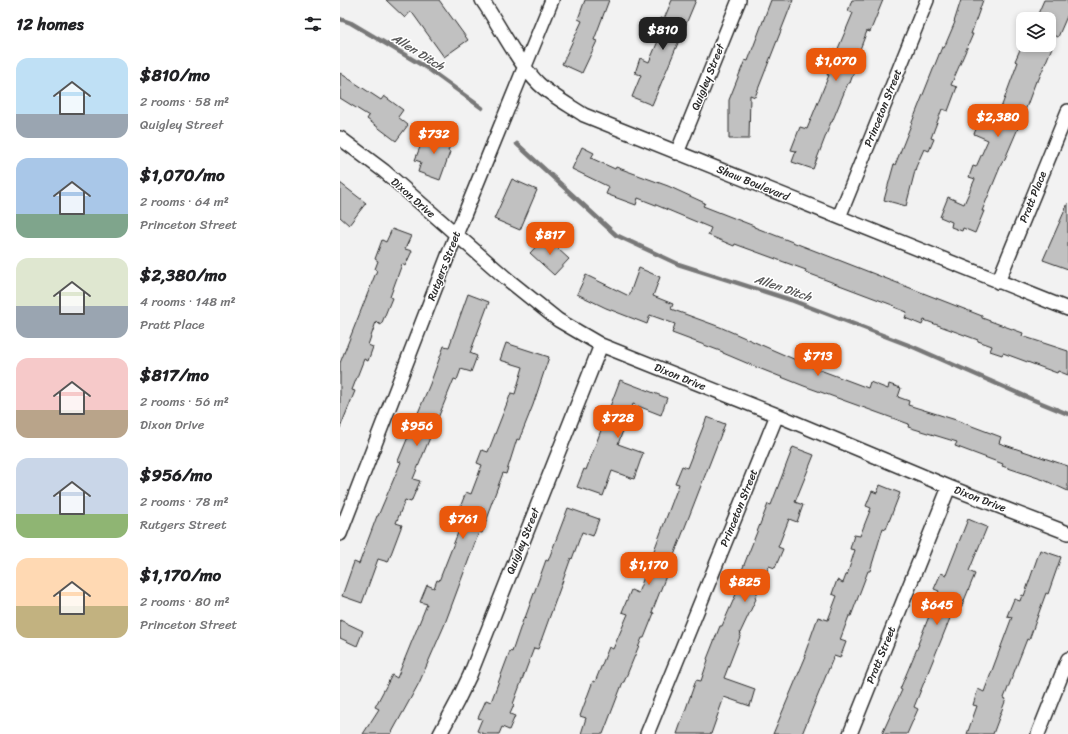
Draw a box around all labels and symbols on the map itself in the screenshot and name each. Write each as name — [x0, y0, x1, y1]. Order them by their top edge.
pin: $810 — [639, 17, 687, 51]
water label: Allen Ditch — [387, 27, 450, 78]
street label: Quigley Street — [686, 40, 730, 113]
pin: $1,070 — [803, 48, 869, 82]
street label: Princeton Street — [859, 66, 907, 150]
pin: $2,380 — [965, 104, 1031, 138]
pin: $732 — [410, 121, 458, 155]
street label: Shaw Boulevard — [714, 160, 793, 207]
street label: Pratt Place — [1014, 168, 1052, 226]
street label: Dixon Drive — [386, 173, 440, 223]
pin: $817 — [526, 222, 574, 256]
street label: Rutgers Street — [422, 228, 466, 304]
water label: Allen Ditch — [751, 268, 816, 308]
pin: $713 — [794, 343, 842, 377]
street label: Dixon Drive — [651, 358, 709, 396]
pin: $728 — [594, 405, 642, 439]
pin: $956 — [393, 413, 441, 447]
street label: Princeton Street — [715, 466, 763, 550]
street label: Dixon Drive — [951, 480, 1009, 518]
street label: Quigley Street — [501, 504, 545, 577]
pin: $761 — [439, 506, 487, 540]
pin: $1,170 — [616, 552, 682, 586]
pin: $825 — [721, 569, 769, 603]
pin: $645 — [913, 592, 961, 626]
street label: Pratt Street — [861, 623, 901, 687]

